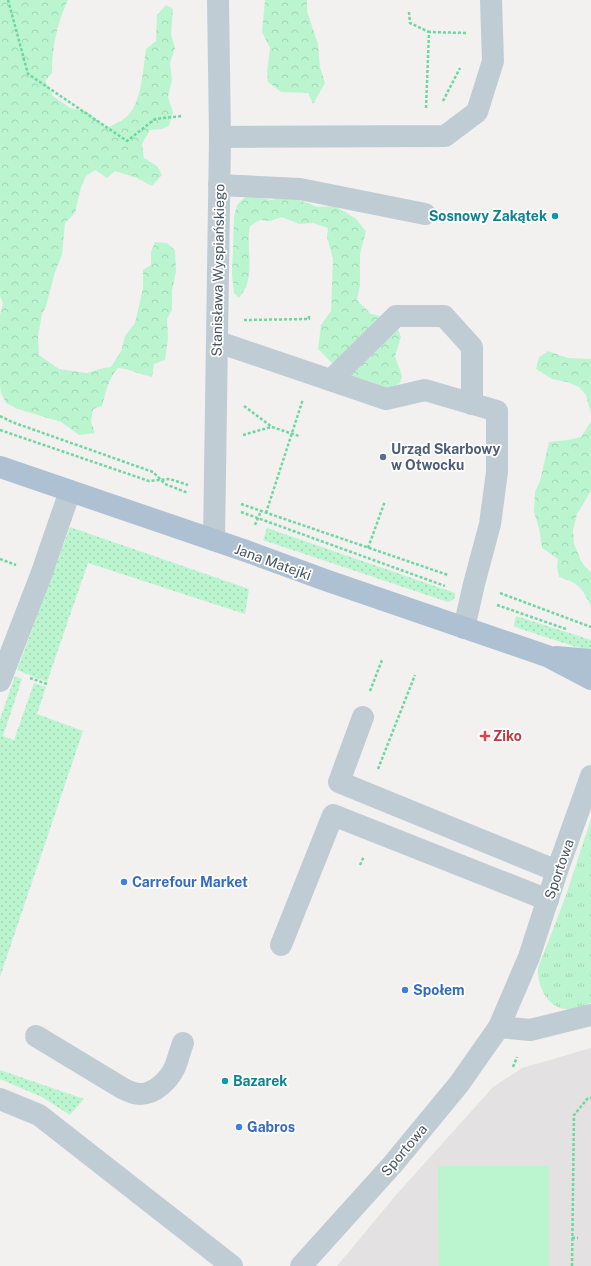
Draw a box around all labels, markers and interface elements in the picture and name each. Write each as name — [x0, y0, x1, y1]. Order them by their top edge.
street label: Stanisława Wyspiańskiego — [208, 183, 228, 356]
place label: Sosnowy Zakątek — [429, 208, 547, 224]
marker: Sosnowy Zakątek — [550, 211, 560, 221]
place label: Urząd Skarbowy w Otwocku — [391, 441, 501, 473]
marker: Urząd Skarbowy w Otwocku — [378, 452, 388, 462]
street label: Jana Matejki — [232, 541, 314, 583]
place label: Ziko — [493, 728, 522, 744]
marker: Ziko — [480, 731, 490, 741]
street label: Sportowa — [541, 837, 577, 901]
place label: Carrefour Market — [132, 874, 248, 890]
marker: Carrefour Market — [119, 877, 129, 887]
place label: Społem — [413, 982, 465, 998]
marker: Społem — [400, 985, 410, 995]
place label: Bazarek — [233, 1073, 287, 1089]
marker: Bazarek — [220, 1076, 230, 1086]
place label: Gabros — [247, 1119, 295, 1135]
street label: Sportowa — [378, 1121, 430, 1179]
marker: Gabros — [234, 1122, 244, 1132]

